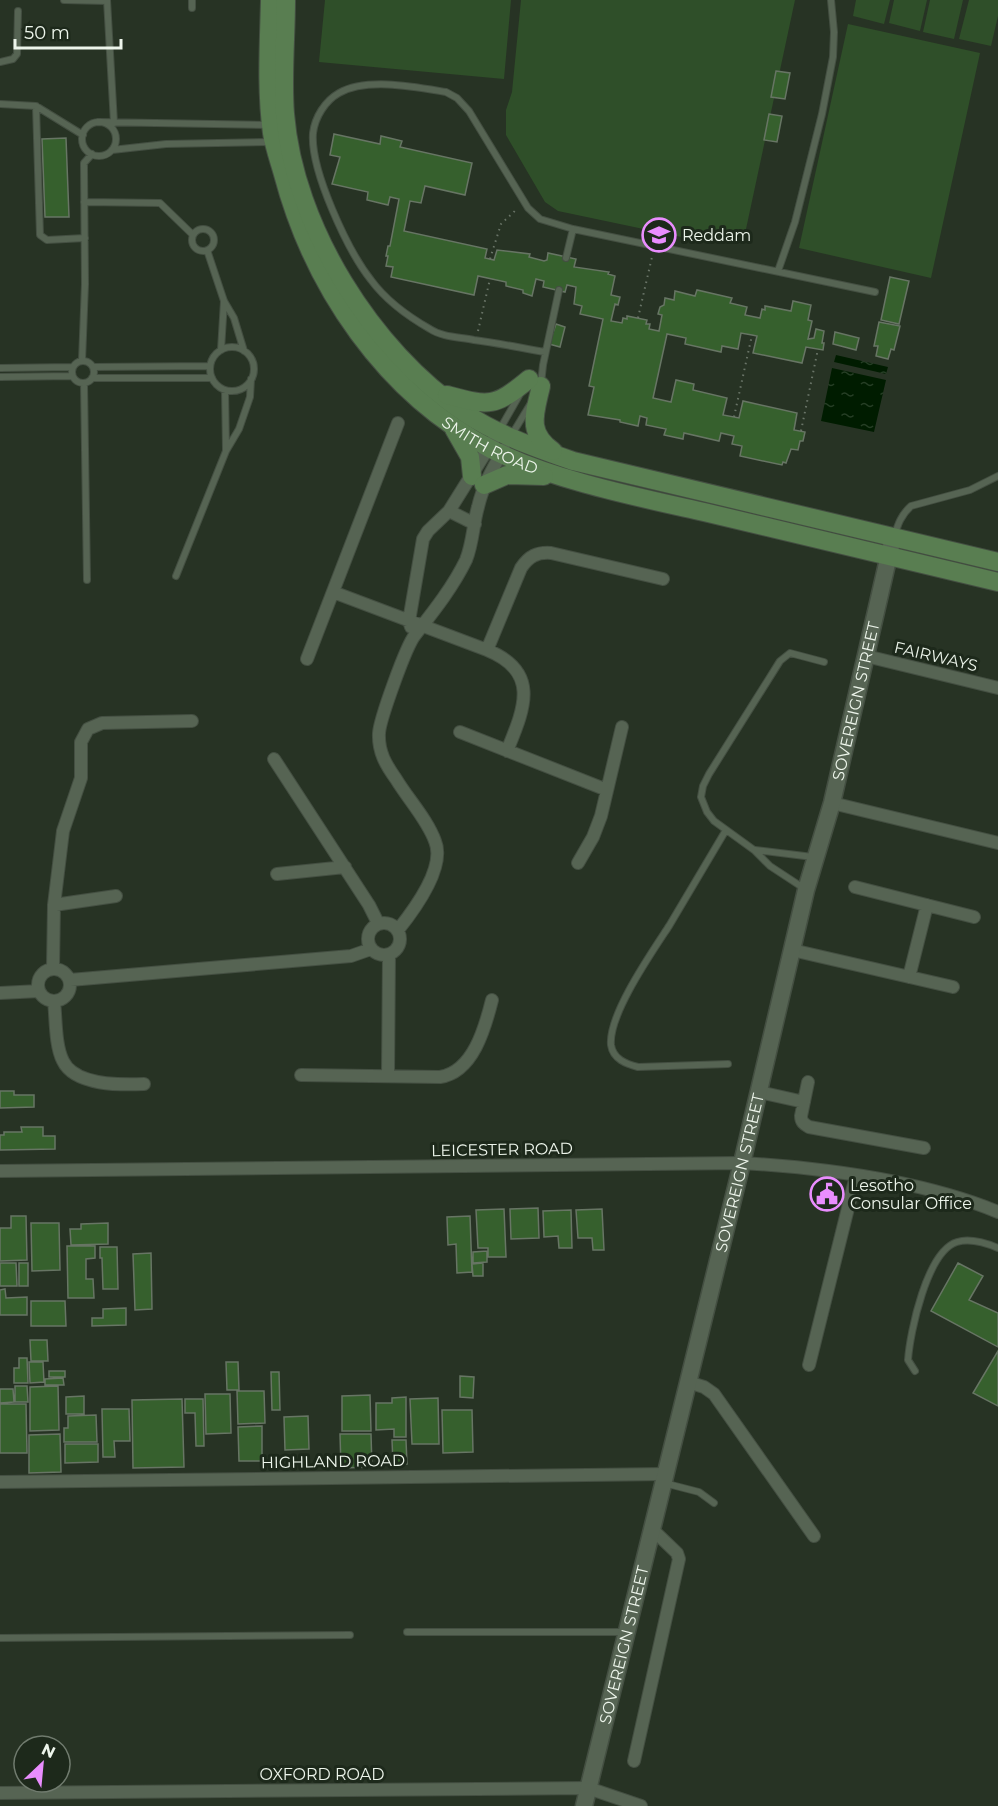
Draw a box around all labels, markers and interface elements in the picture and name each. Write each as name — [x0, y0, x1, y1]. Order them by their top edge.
scale bar — [15, 12, 122, 50]
text: 50 m — [24, 22, 70, 44]
school or university icon: Reddam — [641, 217, 677, 253]
place label: Reddam — [682, 226, 751, 245]
street label: SMITH ROAD — [438, 412, 541, 478]
street label: SOVEREIGN STREET — [828, 619, 884, 782]
street label: FAIRWAYS — [892, 638, 980, 675]
street label: SOVEREIGN STREET — [711, 1091, 768, 1254]
street label: LEICESTER ROAD — [431, 1139, 573, 1160]
public building icon: Lesotho Consular Office — [809, 1176, 845, 1212]
place label: Lesotho Consular Office — [850, 1176, 972, 1213]
street label: HIGHLAND ROAD — [261, 1451, 405, 1472]
street label: SOVEREIGN STREET — [595, 1563, 653, 1726]
north arrow — [12, 1734, 72, 1794]
text: N — [38, 1740, 58, 1762]
street label: OXFORD ROAD — [259, 1765, 385, 1784]

